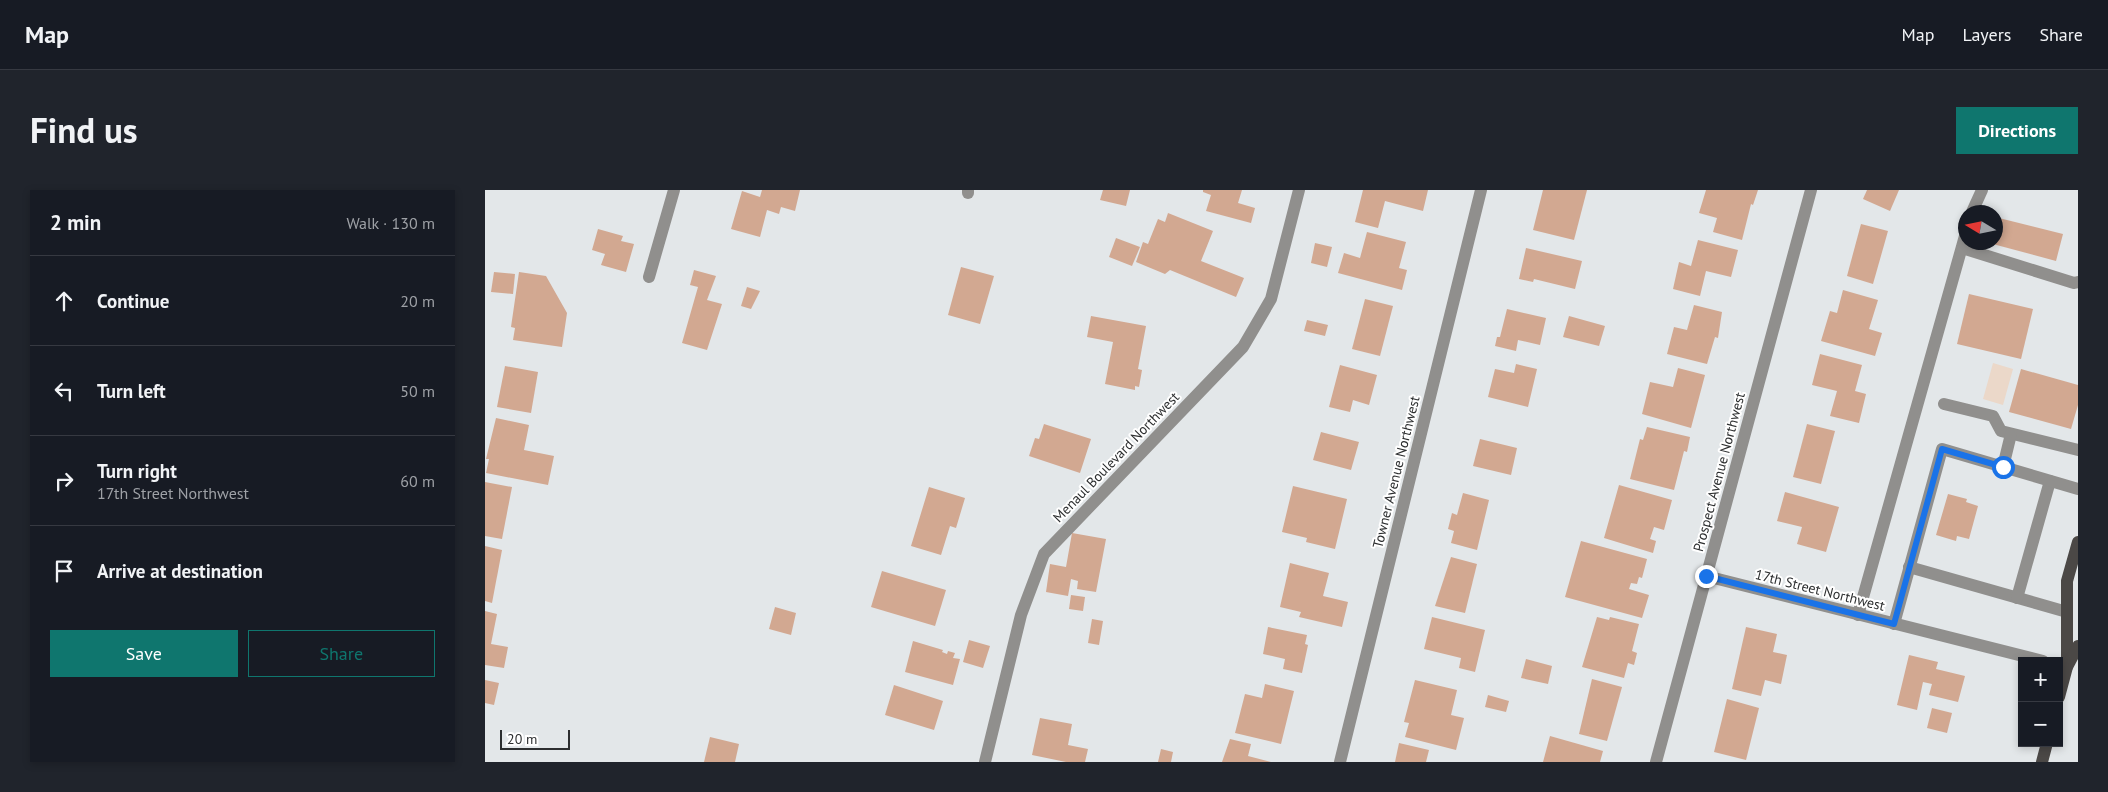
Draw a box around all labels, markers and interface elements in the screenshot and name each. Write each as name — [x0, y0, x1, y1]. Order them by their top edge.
text: Map — [25, 19, 69, 50]
text: Map — [1902, 23, 1934, 46]
text: Layers — [1962, 23, 2011, 46]
text: Share — [2039, 23, 2083, 46]
text: Find us — [30, 107, 138, 153]
button: Directions — [1956, 107, 2078, 154]
north arrow — [1958, 205, 2003, 250]
text: 2 min — [50, 209, 101, 236]
text: Walk · 130 m — [346, 213, 435, 233]
icon: ahead — [50, 287, 78, 315]
text: Continue — [97, 289, 169, 313]
text: 20 m — [400, 291, 435, 311]
icon: left — [50, 377, 78, 405]
text: Turn left — [97, 379, 166, 403]
text: 50 m — [400, 381, 435, 401]
street label: Menaul Boulevard Northwest — [1049, 388, 1183, 526]
street label: Prospect Avenue Northwest — [1689, 390, 1749, 554]
street label: Towner Avenue Northwest — [1368, 394, 1424, 550]
route start — [1992, 456, 2015, 479]
text: Turn right — [97, 459, 177, 483]
icon: right — [50, 467, 78, 495]
text: 60 m — [400, 471, 435, 491]
text: 17th Street Northwest — [97, 483, 249, 503]
icon: arrive — [50, 557, 78, 585]
text: Arrive at destination — [97, 559, 263, 583]
route end — [1695, 565, 1718, 588]
street label: 17th Street Northwest — [1753, 565, 1887, 615]
button: Save — [50, 630, 238, 677]
button: Share — [248, 630, 435, 677]
map controls — [2018, 657, 2063, 747]
button: + — [2018, 657, 2063, 702]
button: − — [2018, 702, 2063, 747]
scale bar — [500, 727, 570, 750]
text: 20 m — [507, 730, 537, 748]

